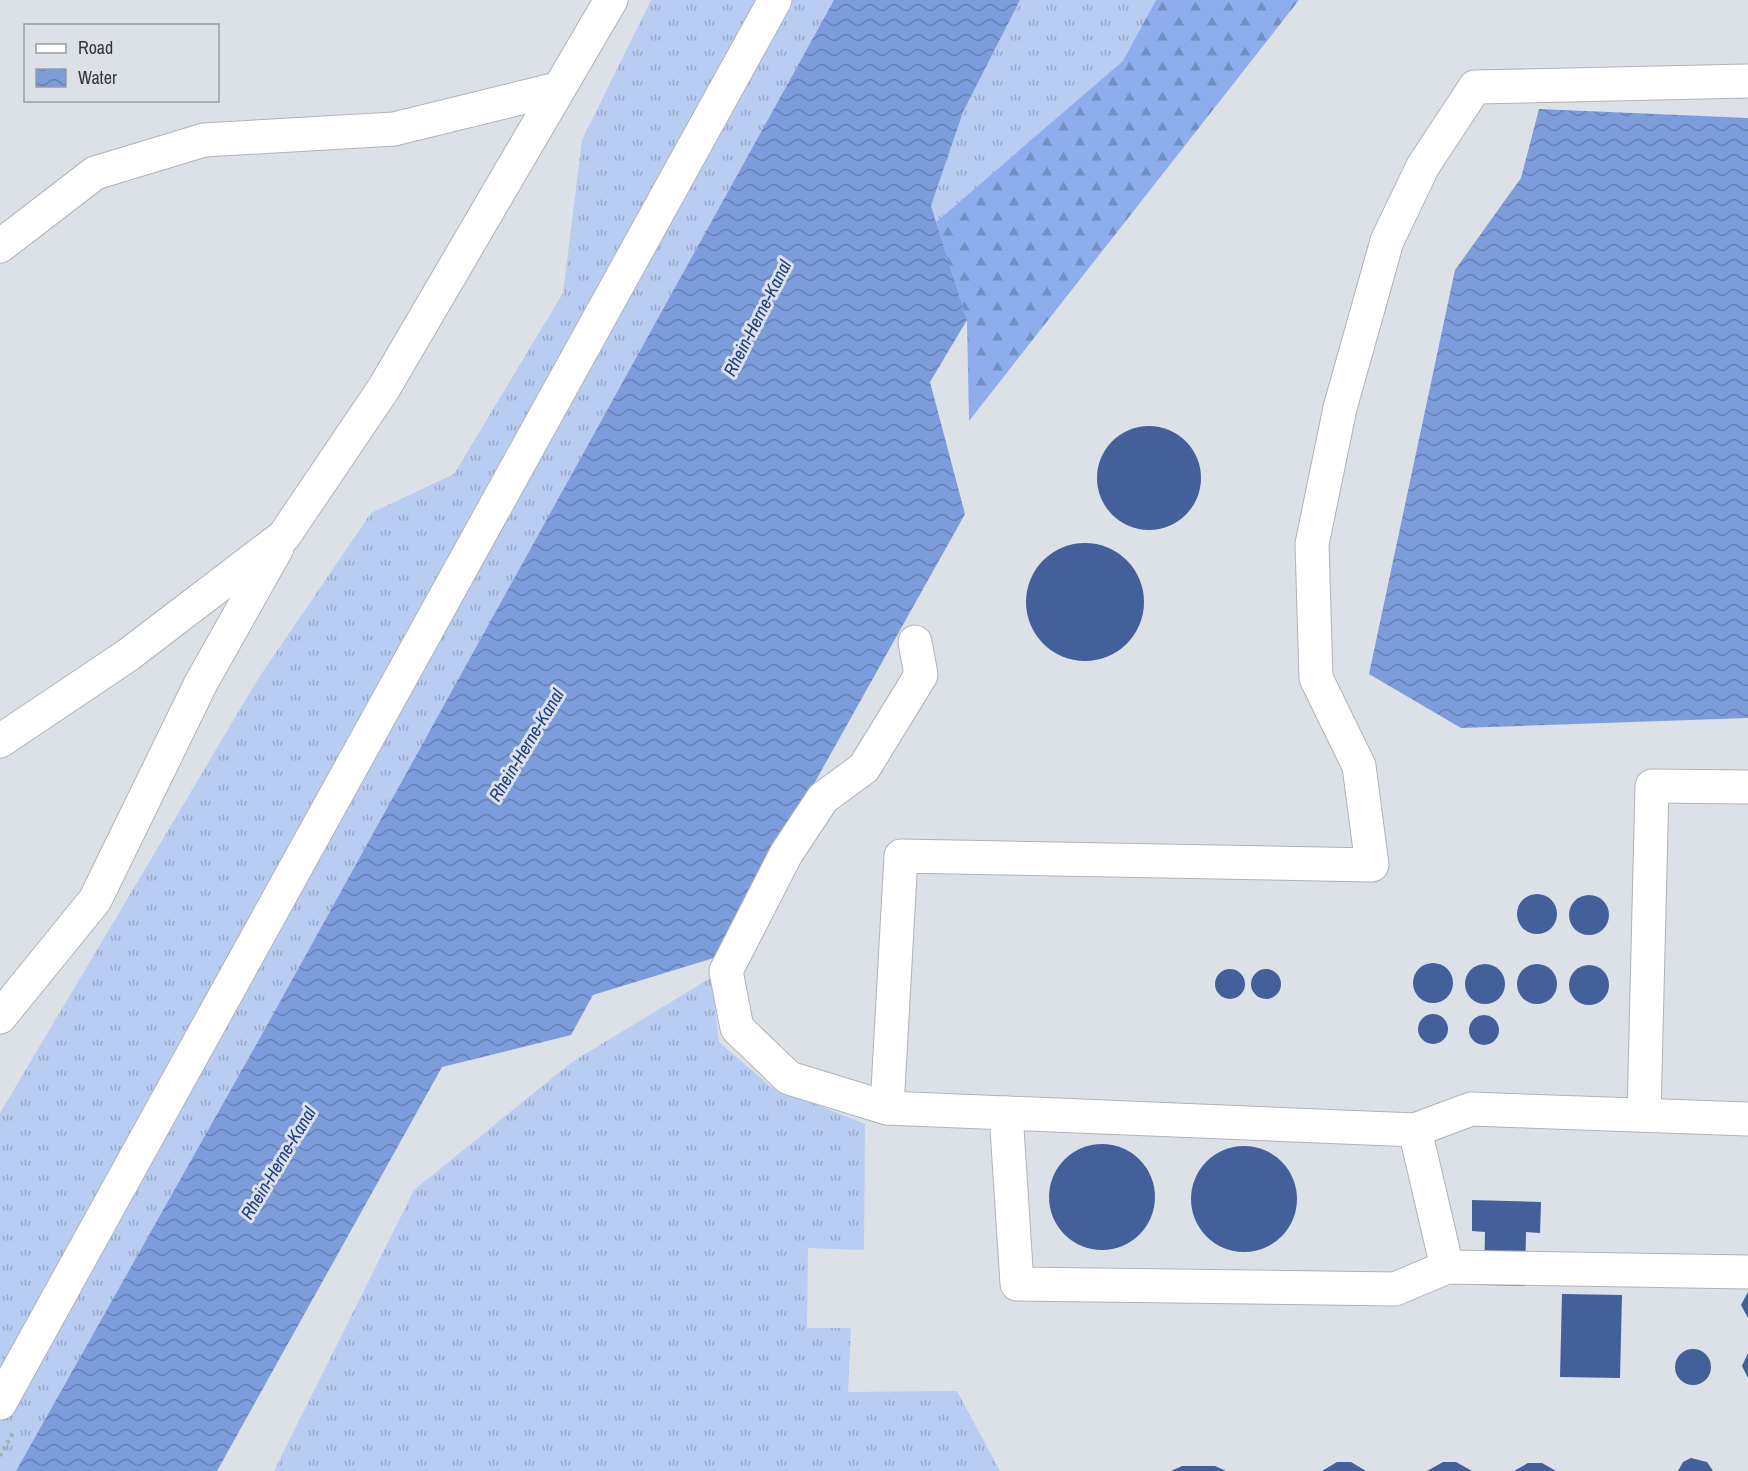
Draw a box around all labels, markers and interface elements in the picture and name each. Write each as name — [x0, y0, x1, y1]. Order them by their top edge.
legend — [24, 24, 219, 102]
text: Road — [78, 35, 113, 60]
text: Water — [78, 65, 117, 90]
water label: Rhein-Herne-Kanal — [717, 255, 797, 380]
water label: Rhein-Herne-Kanal — [483, 683, 570, 806]
water label: Rhein-Herne-Kanal — [235, 1101, 322, 1224]

